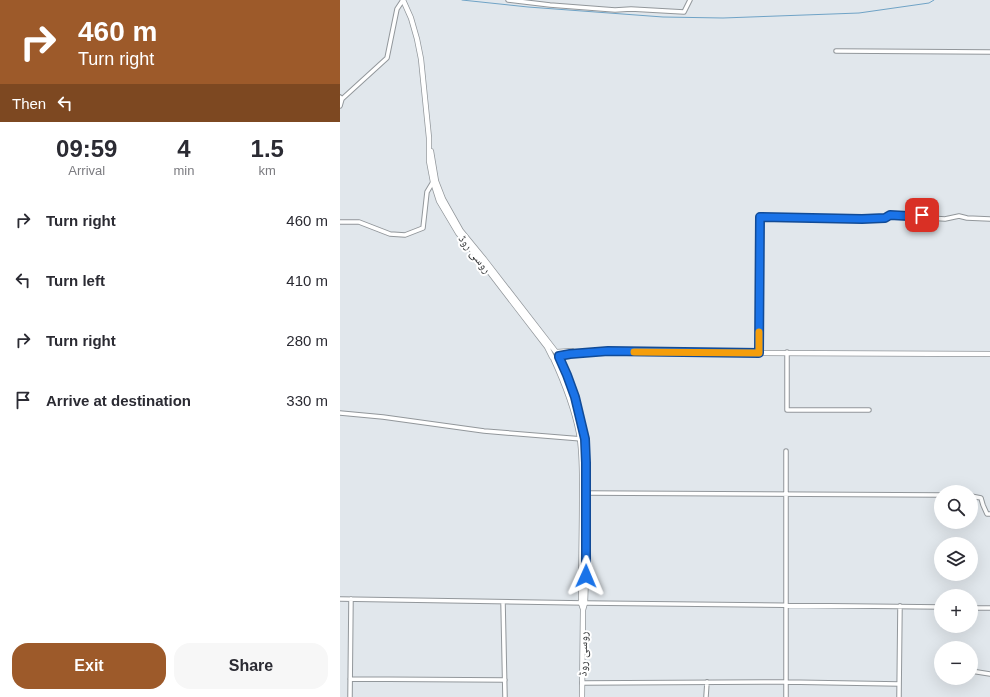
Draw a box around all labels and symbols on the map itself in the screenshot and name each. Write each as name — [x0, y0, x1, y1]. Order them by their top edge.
pin — [905, 198, 939, 232]
street label: روسی روڈ — [456, 232, 495, 276]
position arrow — [565, 555, 607, 597]
street label: روسی روڈ — [576, 631, 590, 677]

